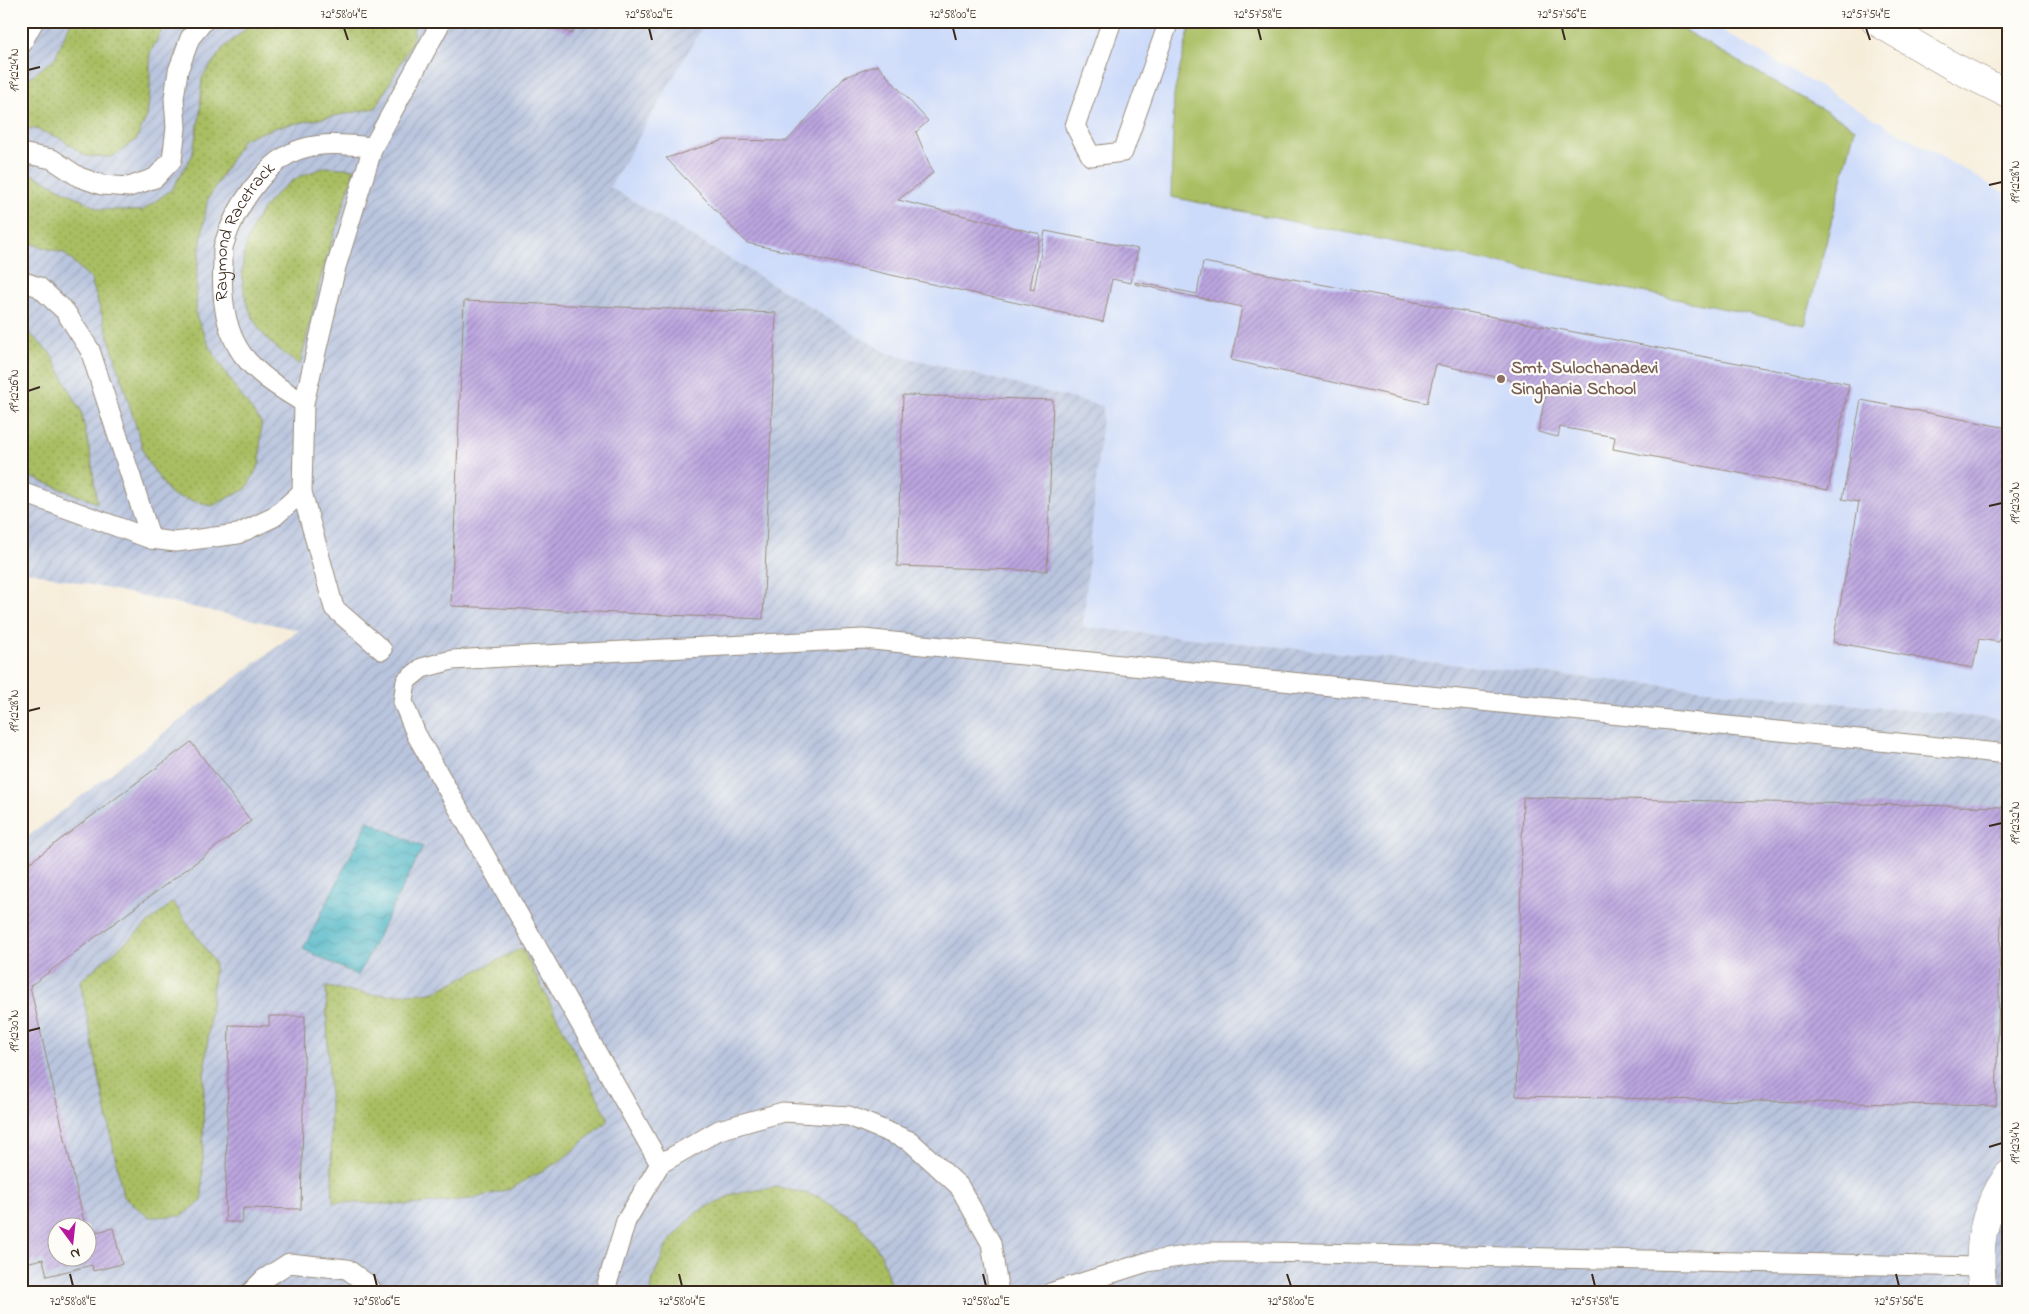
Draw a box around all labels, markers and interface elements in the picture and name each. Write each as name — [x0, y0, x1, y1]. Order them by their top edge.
text: 72°58'04"E — [321, 6, 367, 24]
text: 72°58'02"E — [625, 6, 673, 24]
text: 72°58'00"E — [929, 6, 977, 24]
text: 72°57'58"E — [1234, 6, 1282, 24]
text: 72°57'56"E — [1537, 6, 1587, 24]
text: 72°57'54"E — [1841, 6, 1891, 24]
text: 19°12'24"N — [6, 48, 24, 92]
street label: Raymond Racetrack — [209, 157, 282, 302]
text: 19°12'28"N — [2007, 160, 2025, 204]
place label: Smt. Sulochanadevi Singhania School — [1511, 356, 1658, 404]
text: 19°12'26"N — [6, 369, 24, 413]
marker: Smt. Sulochanadevi Singhania School — [1495, 373, 1507, 385]
text: 19°12'30"N — [2007, 482, 2025, 524]
text: 19°12'28"N — [6, 689, 24, 733]
text: 19°12'32"N — [2007, 801, 2025, 845]
text: 19°12'30"N — [6, 1010, 24, 1052]
text: 19°12'34"N — [2007, 1122, 2025, 1164]
north arrow — [48, 1216, 98, 1266]
text: N — [68, 1242, 82, 1264]
text: 72°58'08"E — [50, 1293, 96, 1311]
text: 72°58'06"E — [353, 1293, 401, 1311]
text: 72°58'04"E — [659, 1293, 705, 1311]
text: 72°58'02"E — [962, 1293, 1010, 1311]
text: 72°58'00"E — [1267, 1293, 1315, 1311]
text: 72°57'58"E — [1571, 1293, 1619, 1311]
text: 72°57'56"E — [1874, 1293, 1924, 1311]

